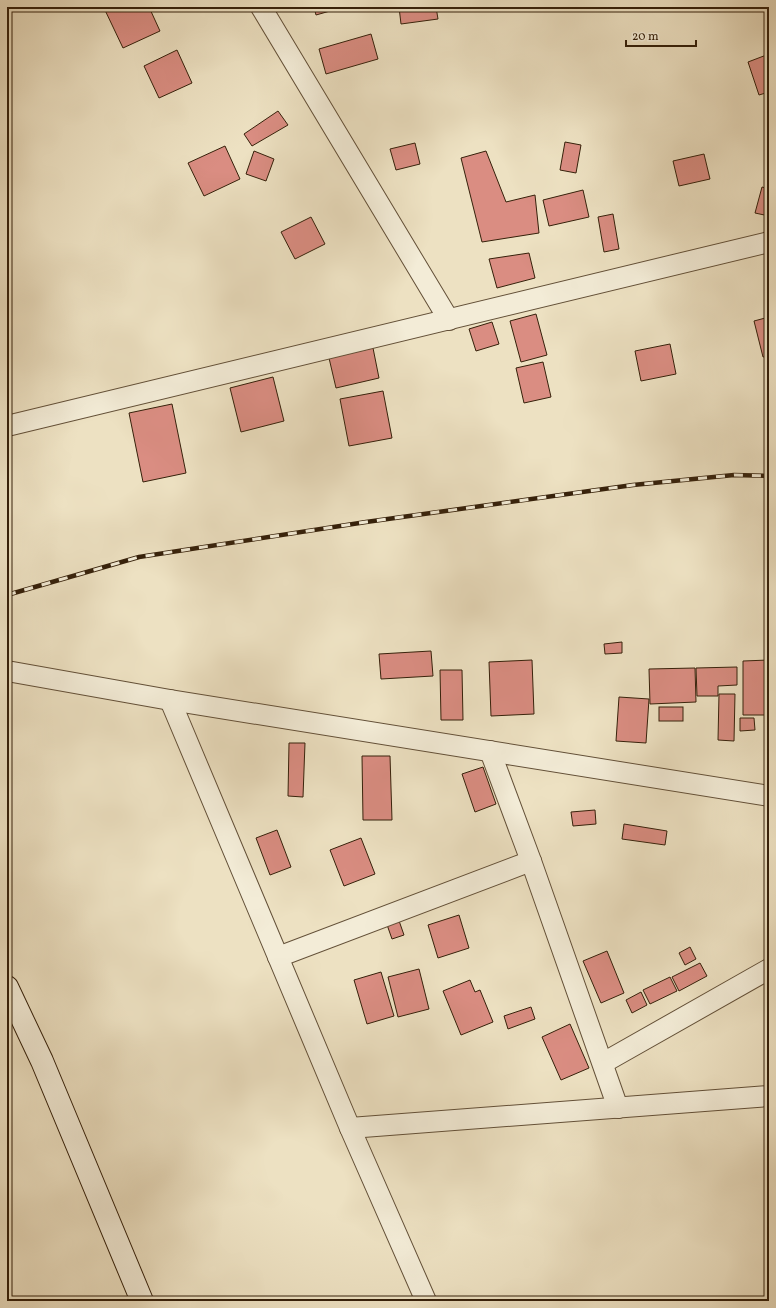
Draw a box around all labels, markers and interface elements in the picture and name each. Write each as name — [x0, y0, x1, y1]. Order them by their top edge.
scale bar — [626, 22, 696, 48]
text: 20 m — [632, 29, 659, 45]

